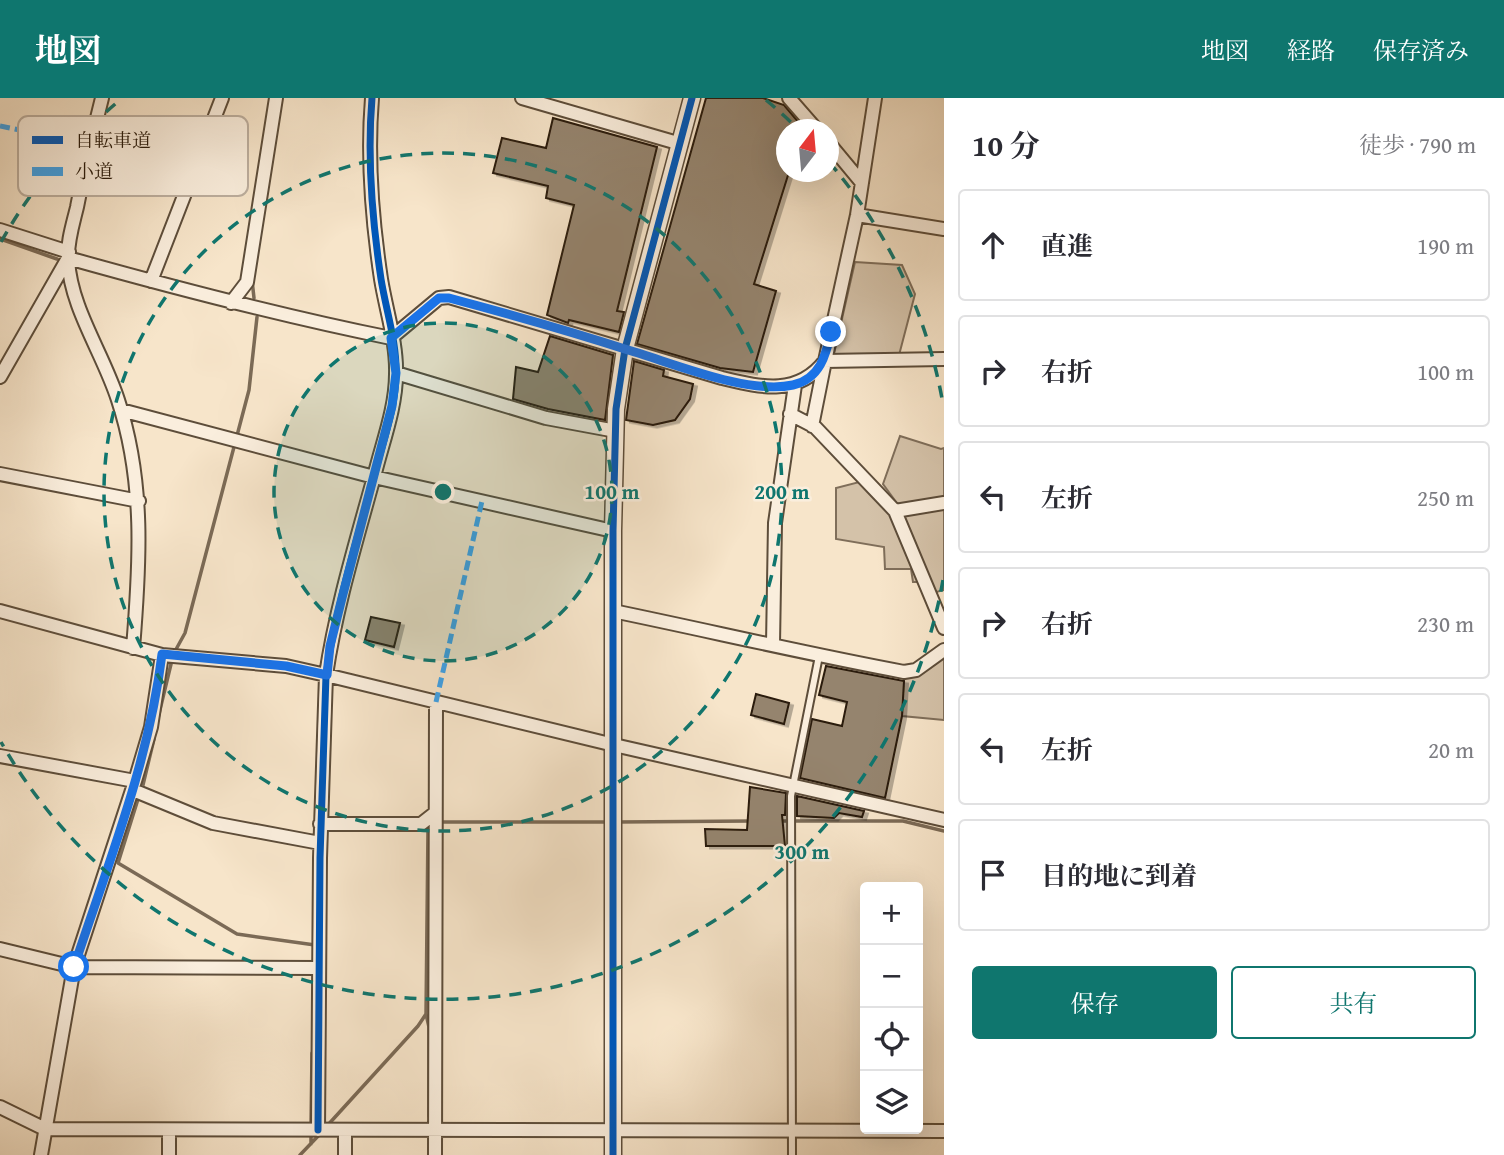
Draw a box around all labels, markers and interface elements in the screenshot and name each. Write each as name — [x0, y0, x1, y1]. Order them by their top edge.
text: 地図 — [35, 26, 101, 74]
text: 地図 — [1201, 33, 1249, 68]
text: 経路 — [1287, 33, 1335, 68]
text: 保存済み — [1373, 33, 1469, 68]
legend — [18, 116, 248, 196]
north arrow — [776, 119, 839, 182]
text: 10 分 — [972, 123, 1040, 167]
text: 自転車道 — [75, 126, 151, 154]
text: 徒歩 · 790 m — [1359, 128, 1476, 161]
text: 小道 — [75, 157, 113, 185]
icon: ahead — [974, 226, 1012, 264]
text: 直進 — [1041, 226, 1093, 265]
text: 190 m — [1417, 229, 1474, 262]
route end — [815, 316, 846, 347]
icon: right — [974, 352, 1012, 390]
text: 右折 — [1041, 352, 1093, 391]
text: 100 m — [1417, 355, 1474, 388]
text: 100 m — [584, 476, 640, 507]
text: 200 m — [754, 476, 810, 507]
icon: left — [974, 478, 1012, 516]
text: 左折 — [1041, 478, 1093, 517]
centre of rings — [431, 480, 455, 504]
text: 250 m — [1417, 481, 1474, 514]
icon: right — [974, 604, 1012, 642]
text: 右折 — [1041, 604, 1093, 643]
text: 230 m — [1417, 607, 1474, 640]
icon: left — [974, 730, 1012, 768]
text: 左折 — [1041, 730, 1093, 769]
text: 20 m — [1428, 733, 1474, 766]
text: 300 m — [774, 836, 830, 867]
icon: arrive — [974, 856, 1012, 894]
text: 目的地に到着 — [1041, 856, 1197, 895]
map controls — [860, 882, 923, 1134]
button: + — [860, 882, 923, 945]
button: − — [860, 945, 923, 1008]
route start — [58, 951, 89, 982]
button: 保存 — [972, 966, 1217, 1039]
button: 共有 — [1231, 966, 1476, 1039]
button: locate — [860, 1008, 923, 1071]
button: layers — [860, 1071, 923, 1134]

